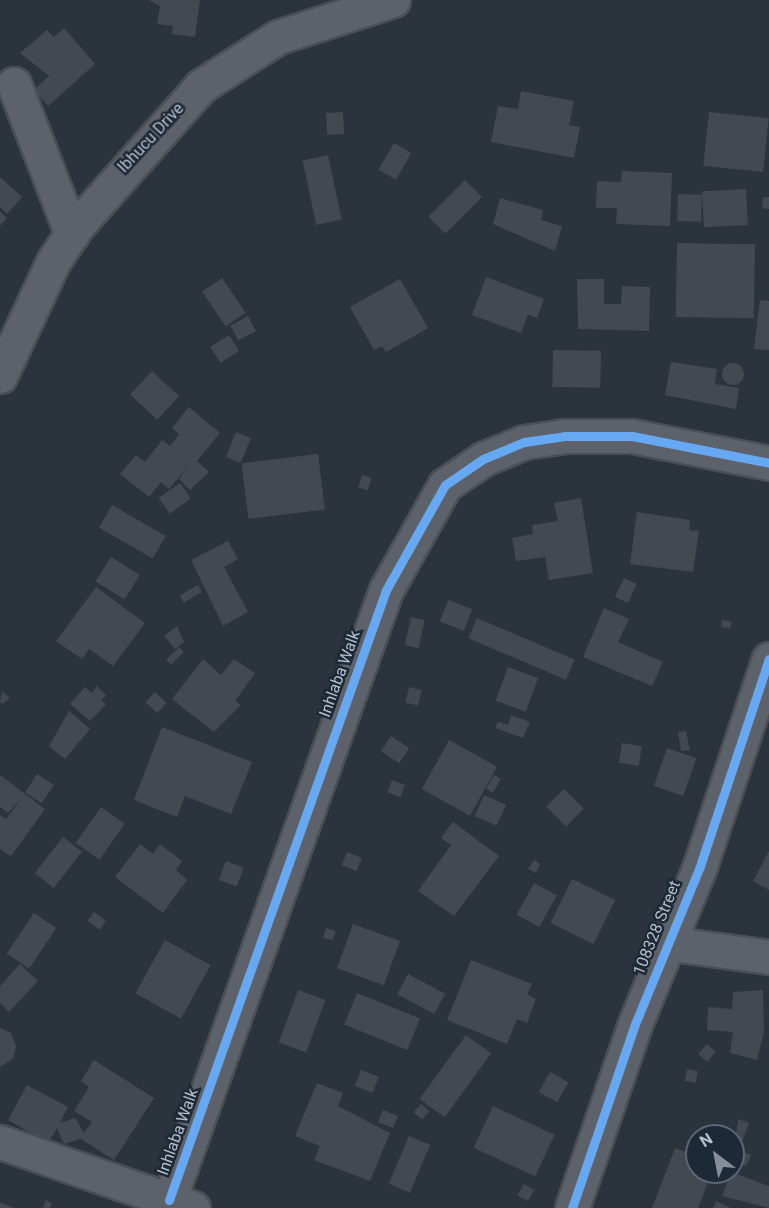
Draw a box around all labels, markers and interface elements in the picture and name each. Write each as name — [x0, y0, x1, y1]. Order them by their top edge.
street label: Ibhucu Drive — [114, 99, 188, 177]
street label: Inhlaba Walk — [315, 628, 365, 720]
street label: 108328 Street — [629, 878, 685, 978]
street label: Inhlaba Walk — [153, 1086, 203, 1178]
north arrow — [685, 1124, 745, 1184]
text: N — [696, 1129, 716, 1151]

